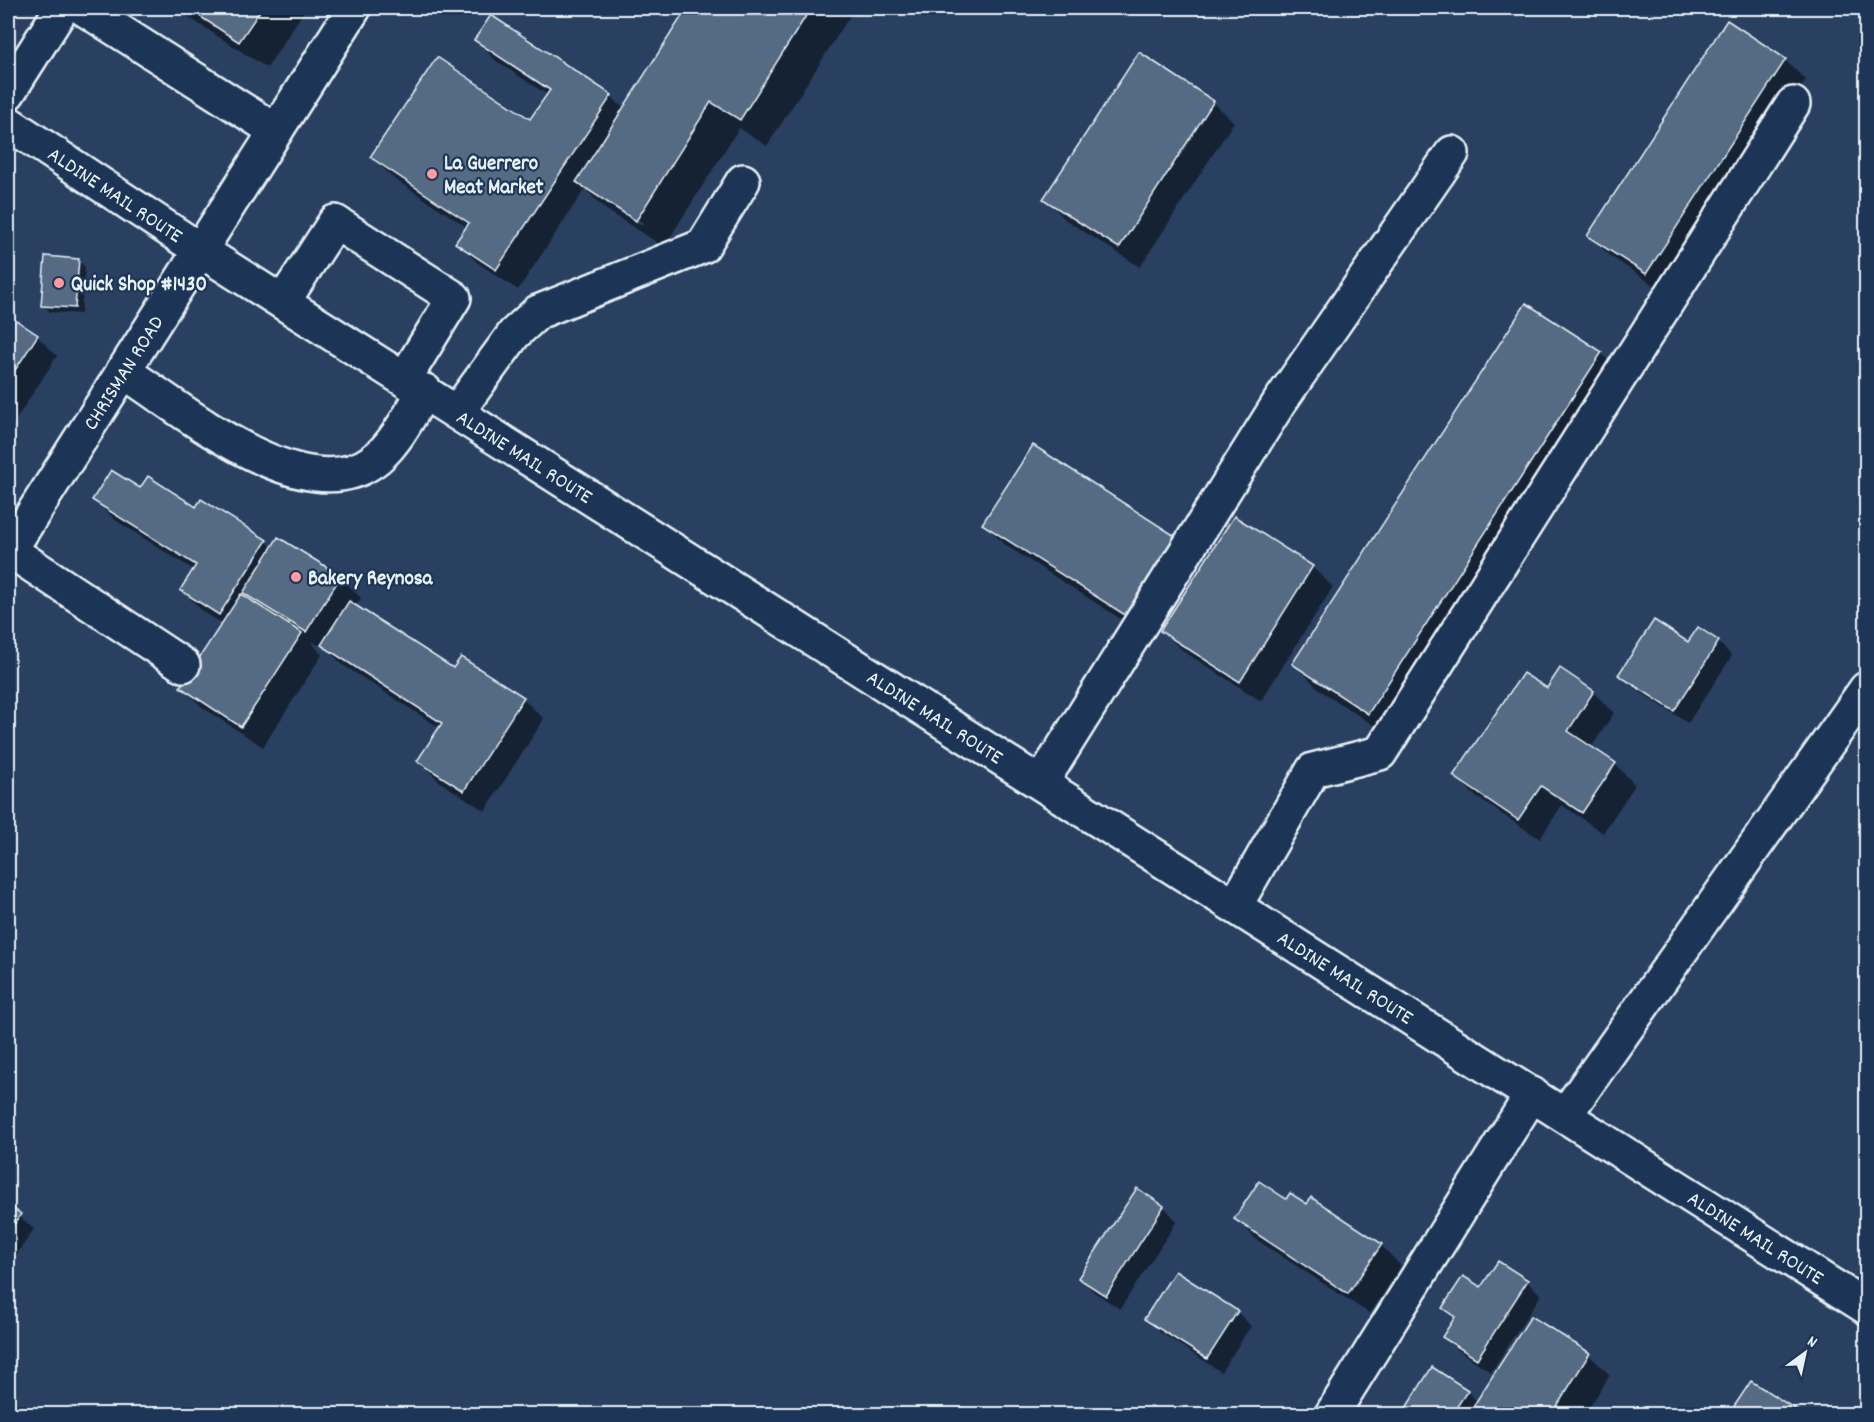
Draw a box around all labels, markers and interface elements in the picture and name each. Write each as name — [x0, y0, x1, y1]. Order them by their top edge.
street label: ALDINE MAIL ROUTE — [41, 141, 188, 253]
place label: La Guerrero Meat Market — [444, 150, 544, 204]
marker: La Guerrero Meat Market — [425, 167, 439, 181]
place label: Quick Shop #1430 — [71, 271, 207, 301]
marker: Quick Shop #1430 — [52, 276, 66, 290]
street label: CHRISMAN ROAD — [78, 311, 173, 437]
street label: ALDINE MAIL ROUTE — [449, 404, 598, 513]
place label: Bakery Reynosa — [308, 565, 434, 595]
marker: Bakery Reynosa — [289, 570, 303, 584]
street label: ALDINE MAIL ROUTE — [860, 665, 1008, 774]
street label: ALDINE MAIL ROUTE — [1270, 925, 1418, 1034]
street label: ALDINE MAIL ROUTE — [1680, 1185, 1829, 1295]
north arrow — [1775, 1323, 1835, 1383]
text: N — [1802, 1331, 1821, 1354]

